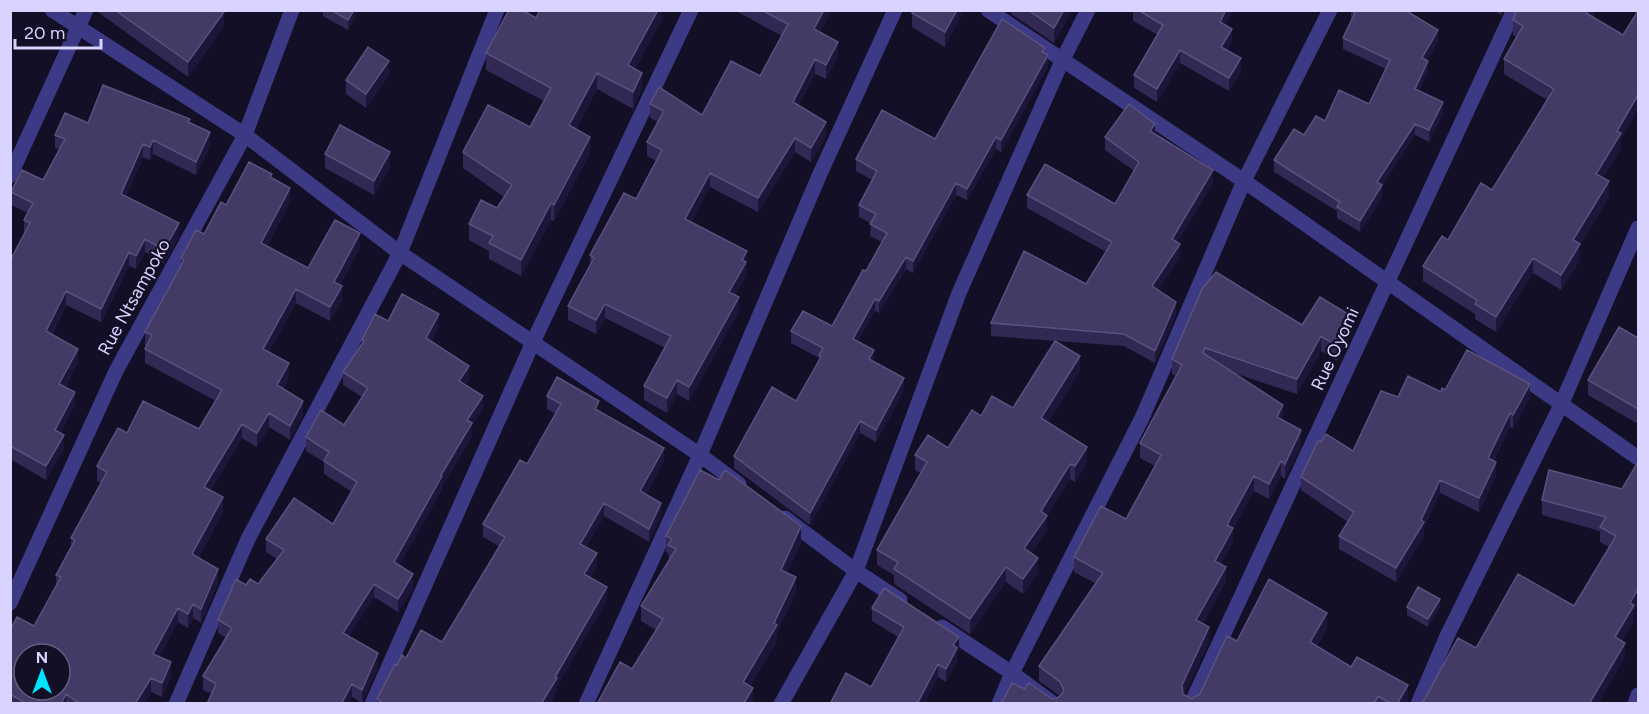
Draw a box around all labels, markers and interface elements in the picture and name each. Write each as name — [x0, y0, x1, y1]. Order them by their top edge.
scale bar — [15, 12, 100, 50]
text: 20 m — [24, 22, 65, 44]
street label: Rue Ntsampoko — [93, 235, 175, 359]
street label: Rue Oyomi — [1306, 304, 1364, 394]
north arrow — [12, 642, 72, 702]
text: N — [36, 648, 48, 667]

